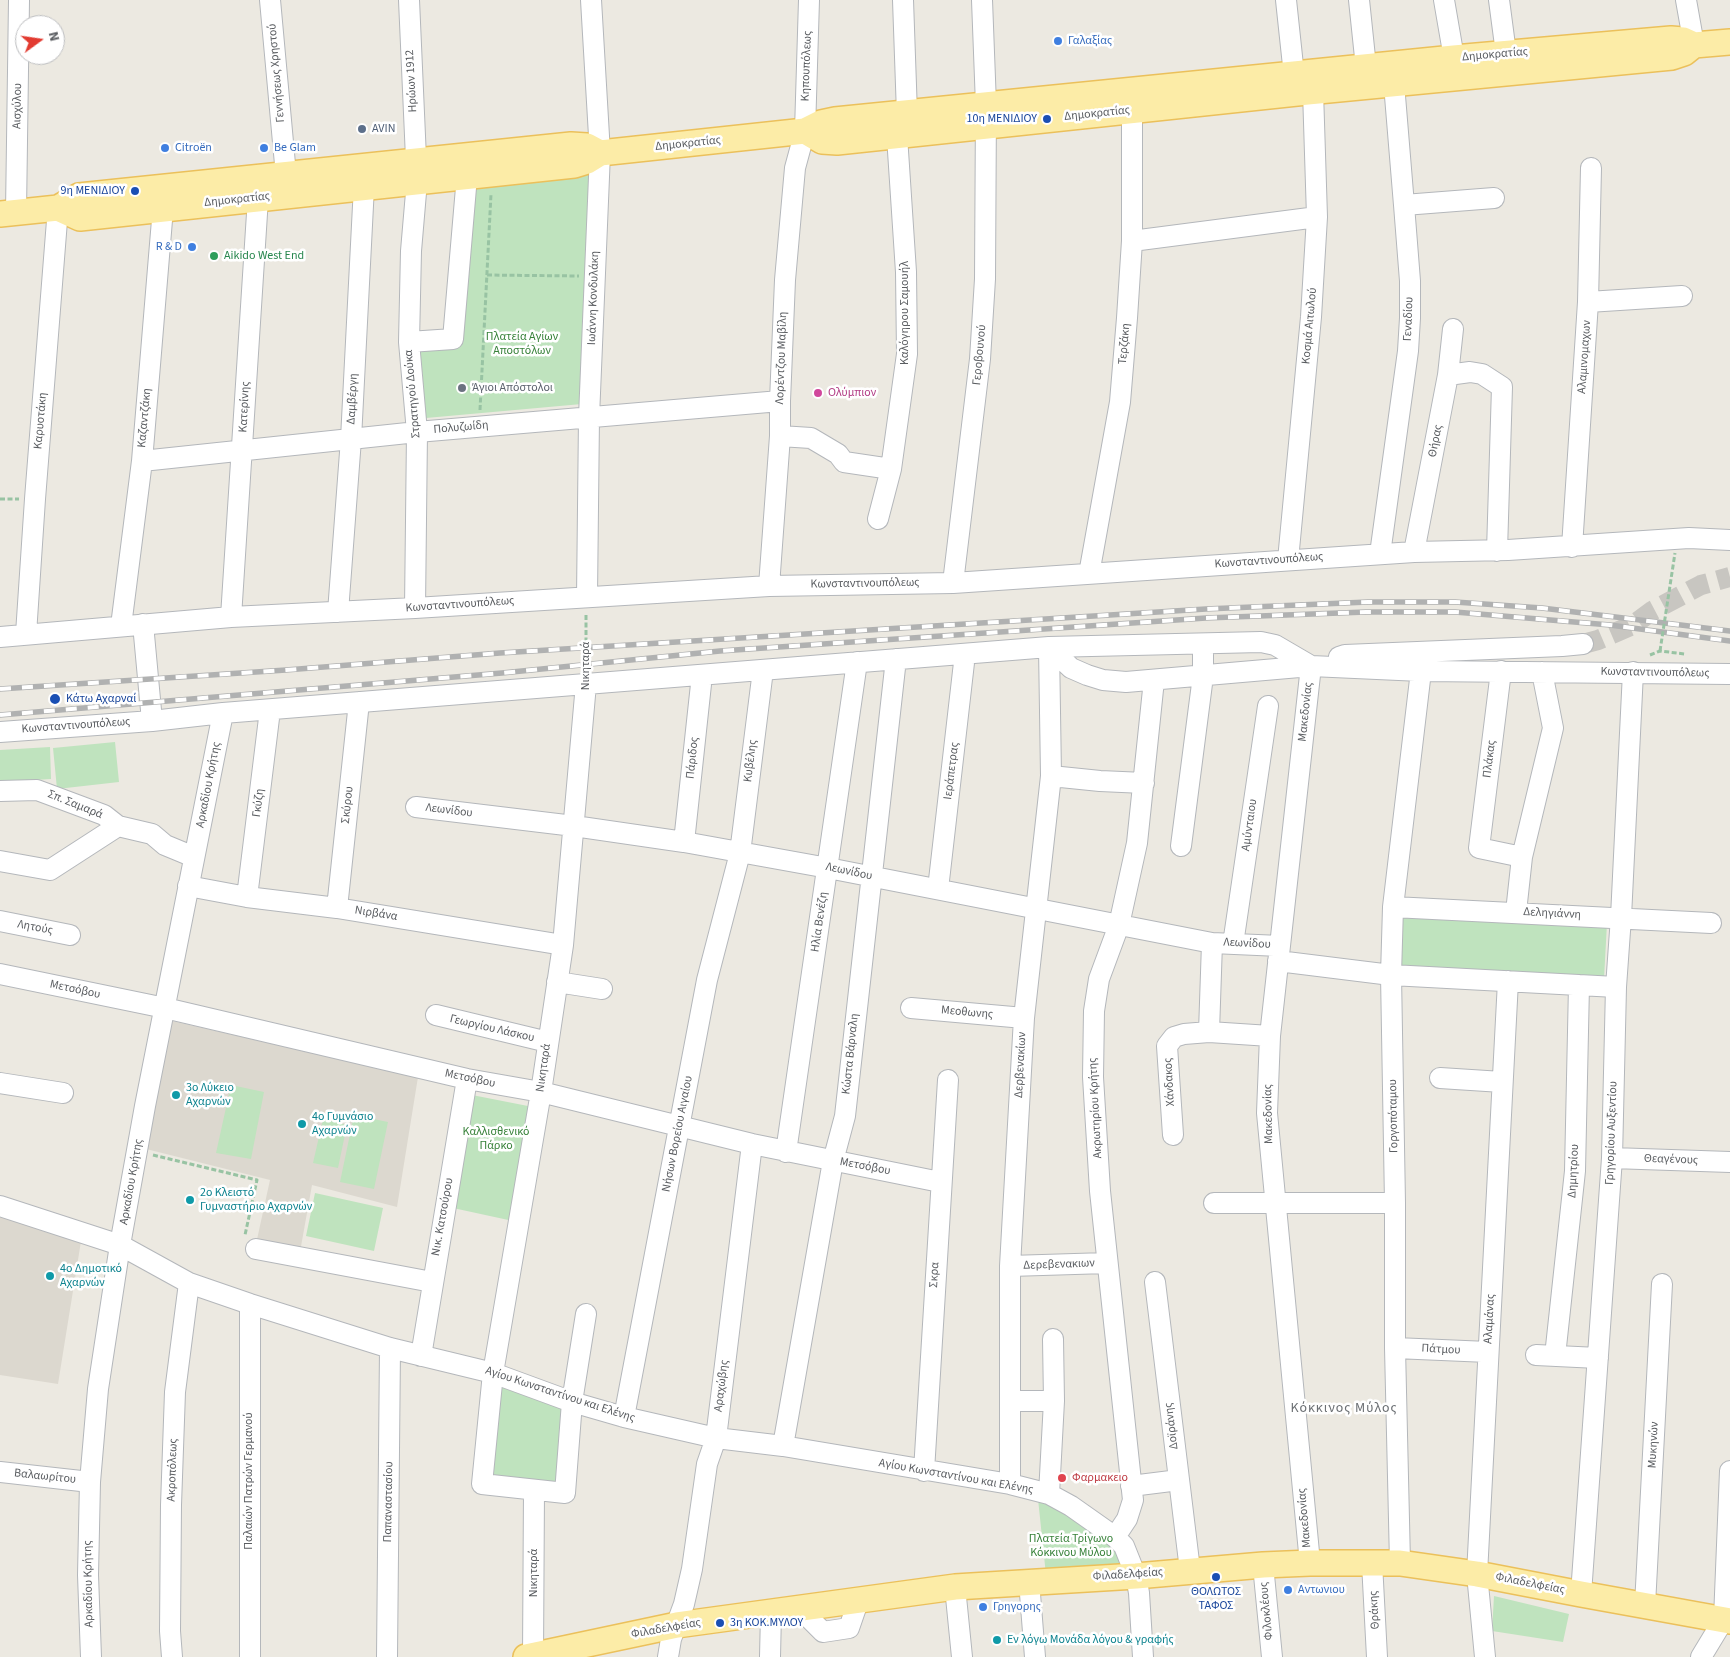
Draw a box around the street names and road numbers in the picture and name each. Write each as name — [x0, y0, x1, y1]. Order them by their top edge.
street label: Γεννήσεως Χρηστού — [265, 23, 289, 123]
street label: Κηπουπόλεως — [799, 30, 815, 102]
street label: Δημοκρατίας — [1461, 45, 1529, 65]
street label: Ηρώων 1912 — [403, 49, 421, 113]
street label: Αισχύλου — [10, 83, 26, 129]
street label: Δημοκρατίας — [1063, 103, 1131, 125]
street label: Δημοκρατίας — [654, 133, 722, 155]
street label: Δημοκρατίας — [203, 189, 271, 211]
street label: Ιωάννη Κονδυλάκη — [585, 251, 603, 345]
street label: Καλόγηρου Σαμουήλ — [898, 261, 912, 365]
street label: Κοσμά Αιτωλού — [1299, 287, 1321, 365]
street label: Γεναδίου — [1401, 296, 1417, 342]
street label: Λορέντζου Μαβίλη — [773, 311, 791, 405]
street label: Αλαμινομαχων — [1575, 320, 1595, 394]
street label: Τερζάκη — [1116, 323, 1134, 365]
street label: Γεροβουνού — [970, 324, 990, 386]
street label: Στρατηγού Δούκα — [402, 349, 424, 439]
street label: Δαμβέργη — [344, 373, 362, 425]
street label: Κατερίνης — [236, 381, 254, 433]
street label: Καζαντζάκη — [135, 388, 155, 448]
street label: Καρυοτάκη — [31, 392, 51, 450]
street label: Πολυζωίδη — [433, 418, 489, 438]
street label: Θήρας — [1426, 423, 1446, 459]
street label: Κωνσταντινουπόλεως — [1214, 550, 1324, 572]
street label: Κωνσταντινουπόλεως — [810, 576, 920, 592]
street label: Κωνσταντινουπόλεως — [405, 594, 515, 616]
street label: Νικηταρά — [579, 642, 593, 690]
street label: Κωνσταντινουπόλεως — [1600, 665, 1710, 681]
street label: Μακεδονίας — [1296, 681, 1316, 743]
street label: Κωνσταντινουπόλεως — [21, 715, 131, 737]
street label: Πάριδος — [684, 736, 702, 780]
street label: Κυβέλης — [741, 739, 761, 783]
street label: Πλάκας — [1481, 739, 1499, 779]
street label: Αρκαδίου Κρήτης — [194, 741, 224, 829]
street label: Ιεράπετρας — [941, 741, 963, 801]
street label: Σκύρου — [339, 786, 357, 824]
street label: Σπ. Σαμαρά — [45, 787, 105, 823]
street label: Γκύζη — [250, 788, 268, 818]
street label: Αμύνταιου — [1239, 798, 1261, 852]
street label: Λεωνίδου — [425, 801, 473, 821]
street label: Λεωνίδου — [824, 860, 874, 884]
street label: Ηλία Βενέζη — [809, 891, 831, 953]
street label: Νιρβάνα — [354, 904, 398, 924]
street label: Δεληγιάννη — [1523, 905, 1581, 923]
street label: Λητούς — [16, 918, 54, 938]
street label: Λεωνίδου — [1223, 936, 1271, 952]
street label: Μετσόβου — [48, 978, 102, 1002]
street label: Μεοθωνης — [940, 1004, 994, 1022]
street label: Γεωργίου Λάσκου — [448, 1012, 536, 1046]
street label: Κώστα Βάρναλη — [840, 1013, 862, 1095]
street label: Δερβενακίων — [1012, 1032, 1030, 1098]
street label: Νικηταρά — [533, 1043, 555, 1093]
street label: Ακρωτηρίου Κρήτης — [1086, 1057, 1106, 1159]
street label: Χάνδακος — [1162, 1057, 1178, 1107]
street label: Μετσόβου — [443, 1067, 497, 1091]
street label: Νήσων Βορείου Αιγαίου — [660, 1075, 696, 1193]
street label: Γοργοπόταμου — [1386, 1079, 1402, 1153]
street label: Γρηγορίου Αυξεντίου — [1603, 1081, 1621, 1185]
street label: Μακεδονίας — [1261, 1084, 1277, 1144]
street label: Αρκαδίου Κρήτης — [117, 1138, 147, 1226]
street label: Δημητρίου — [1565, 1144, 1583, 1198]
street label: Θεαγένους — [1644, 1152, 1698, 1168]
street label: Μετσόβου — [838, 1155, 892, 1179]
street label: Νικ. Κατσούρου — [429, 1177, 457, 1257]
street label: Δερεβενακιων — [1023, 1257, 1095, 1273]
street label: Σκρα — [927, 1262, 943, 1288]
street label: Αλαμάνας — [1482, 1294, 1498, 1344]
street label: Πάτμου — [1421, 1342, 1461, 1358]
street label: Αραχώβης — [712, 1359, 732, 1413]
street label: Αγίου Κωνσταντίνου και Ελένης — [483, 1364, 637, 1426]
street label: Δοϊράνης — [1162, 1402, 1182, 1450]
street label: Παλαιών Πατρών Γερμανού — [242, 1412, 256, 1550]
street label: Μυκηνών — [1646, 1421, 1662, 1469]
street label: Ακροπόλεως — [165, 1438, 181, 1502]
street label: Αγίου Κωνσταντίνου και Ελένης — [878, 1456, 1034, 1498]
street label: Παπαναστασίου — [381, 1461, 397, 1543]
street label: Βαλαωρίτου — [13, 1467, 77, 1487]
street label: Μακεδονίας — [1295, 1488, 1315, 1548]
street label: Αρκαδίου Κρήτης — [81, 1540, 97, 1628]
street label: Νικηταρά — [527, 1549, 541, 1597]
street label: Φιλαδελφείας — [1092, 1565, 1164, 1585]
street label: Φιλαδελφείας — [1494, 1570, 1566, 1598]
street label: Φιλοκλέους — [1257, 1581, 1277, 1641]
street label: Θράκης — [1367, 1590, 1383, 1630]
street label: Φιλαδελφείας — [630, 1616, 702, 1642]

